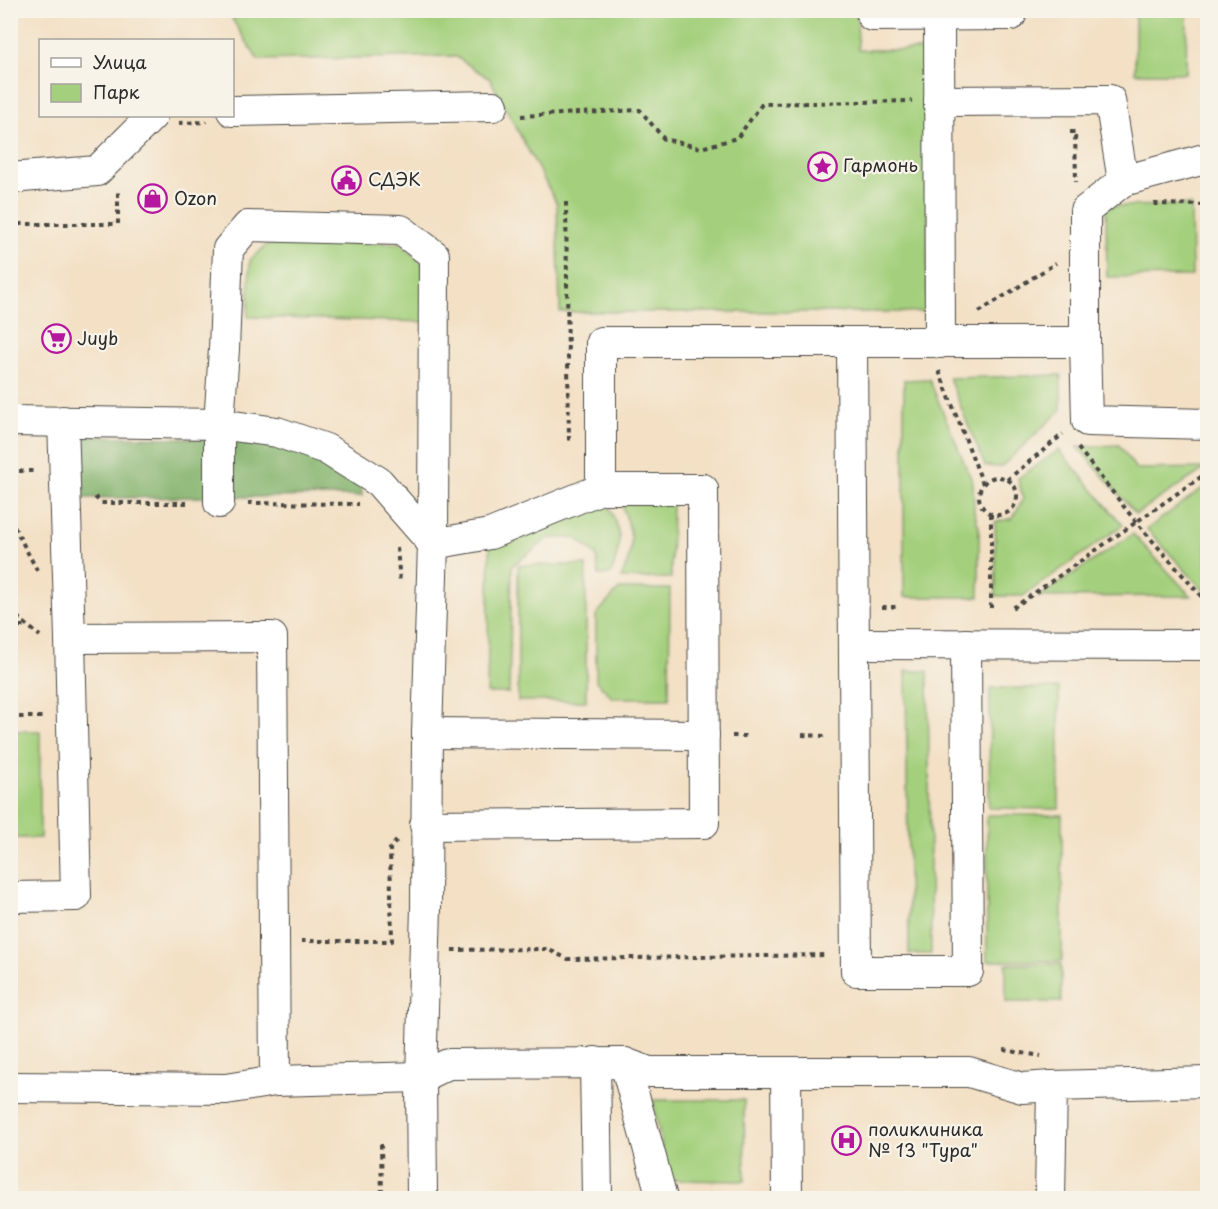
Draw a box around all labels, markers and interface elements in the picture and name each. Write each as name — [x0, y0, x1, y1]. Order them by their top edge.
legend — [39, 39, 234, 117]
text: Улица — [93, 48, 147, 75]
text: Парк — [93, 78, 140, 105]
place icon: Гармонь — [806, 150, 838, 182]
place label: Гармонь — [843, 151, 918, 178]
public building icon: СДЭК — [331, 164, 363, 196]
place label: СДЭК — [368, 165, 421, 192]
shop icon: Ozon — [137, 183, 169, 215]
place label: Ozon — [174, 184, 217, 211]
supermarket icon: Juyb — [40, 323, 72, 355]
place label: Juyb — [77, 324, 118, 351]
place label: поликлиника № 13 "Тура" — [868, 1115, 984, 1163]
hospital icon: поликлиника № 13 "Тура" — [831, 1124, 863, 1156]

